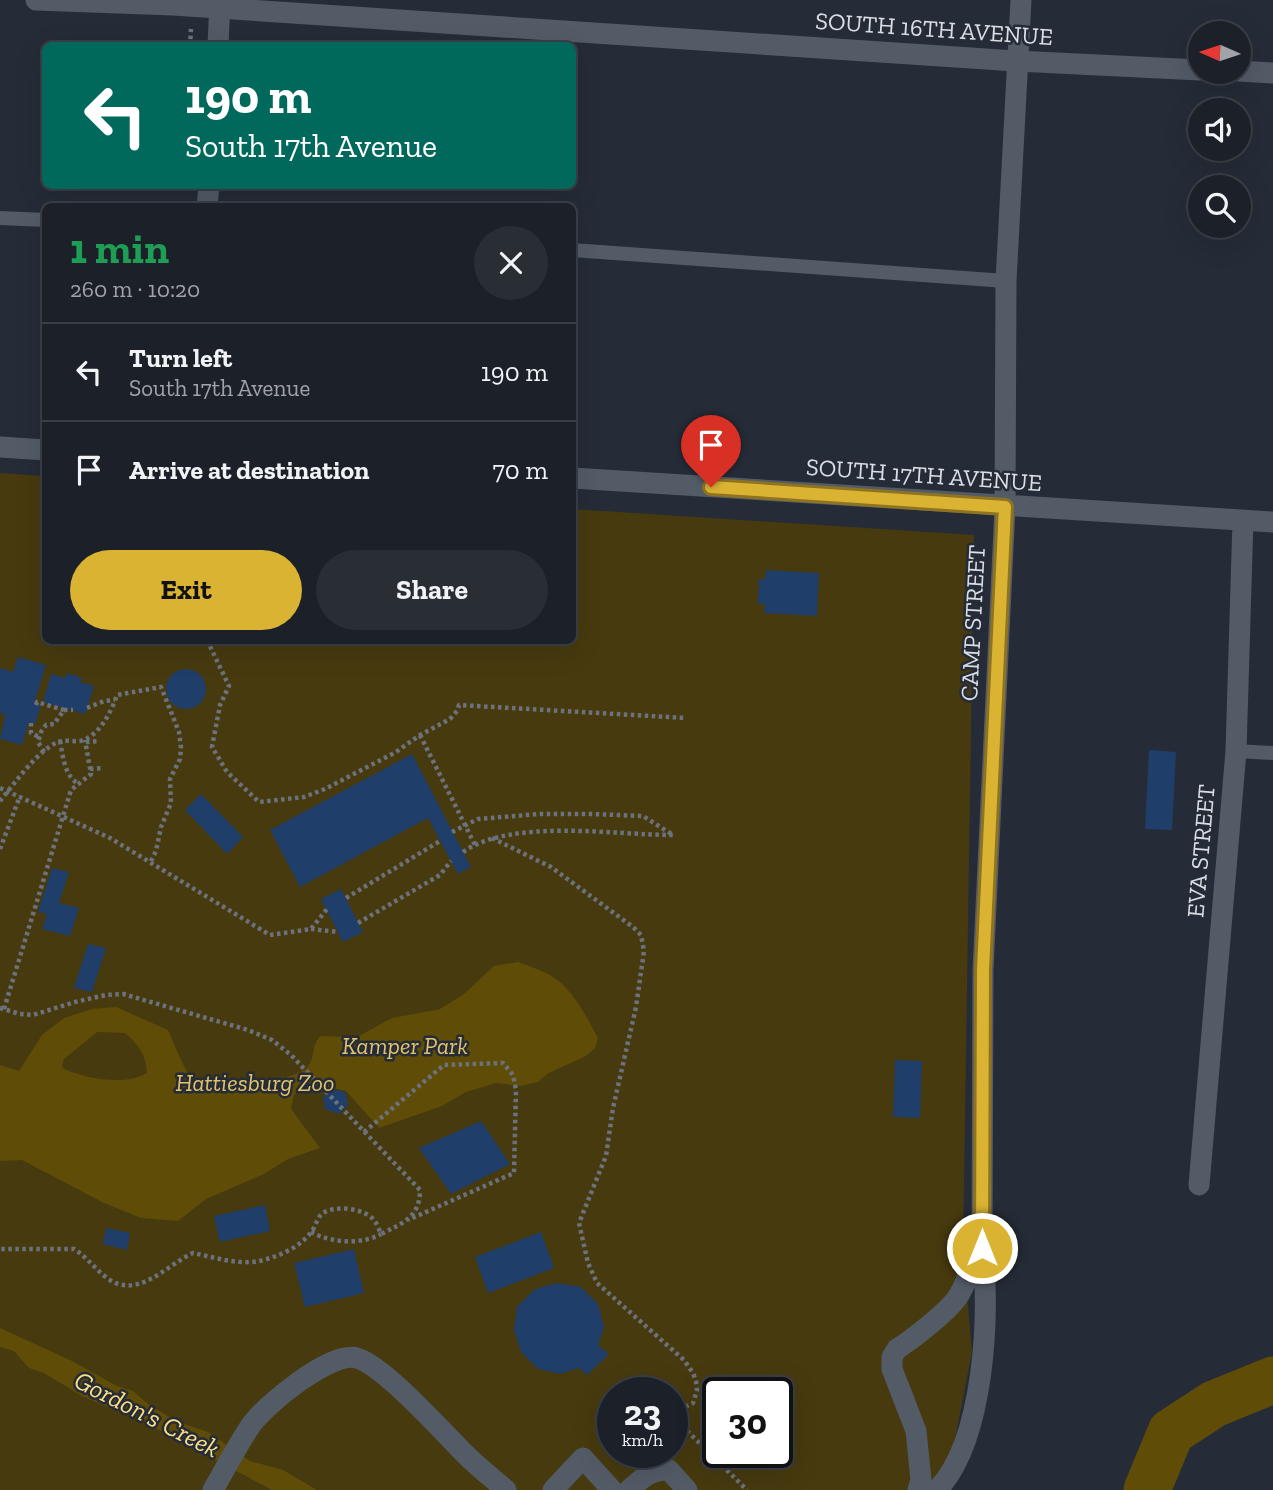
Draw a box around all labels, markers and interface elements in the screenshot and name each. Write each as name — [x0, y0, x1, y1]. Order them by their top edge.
street label: SOUTH 16TH AVENUE — [814, 6, 1054, 51]
north arrow — [1188, 21, 1251, 84]
map controls — [1188, 21, 1251, 238]
text: 190 m — [185, 67, 311, 126]
icon: left — [70, 70, 161, 161]
button: sound — [1188, 98, 1251, 161]
text: South 17th Avenue — [185, 127, 437, 165]
button: search — [1188, 175, 1251, 238]
text: 1 min — [70, 223, 169, 274]
button: close — [474, 226, 548, 300]
text: 260 m · 10:20 — [70, 275, 200, 303]
text: Turn left — [129, 342, 232, 374]
icon: left — [70, 353, 108, 391]
text: 190 m — [481, 356, 548, 388]
text: South 17th Avenue — [129, 374, 310, 402]
pin — [681, 415, 741, 487]
icon: arrive — [692, 426, 730, 464]
icon: arrive — [70, 451, 108, 489]
street label: SOUTH 17TH AVENUE — [805, 452, 1043, 497]
text: Arrive at destination — [129, 454, 369, 486]
text: 70 m — [492, 454, 548, 486]
street label: CAMP STREET — [954, 544, 991, 702]
button: Exit — [70, 550, 302, 630]
button: Share — [316, 550, 548, 630]
street label: EVA STREET — [1180, 783, 1221, 919]
park label: Kamper Park — [342, 1031, 468, 1060]
park label: Hattiesburg Zoo — [175, 1068, 335, 1097]
position arrow — [945, 1211, 1019, 1285]
water label: Gordon's Creek — [69, 1364, 225, 1464]
speed limit sign: 30 — [702, 1377, 793, 1468]
text: 23 — [624, 1392, 661, 1434]
text: km/h — [622, 1429, 663, 1451]

